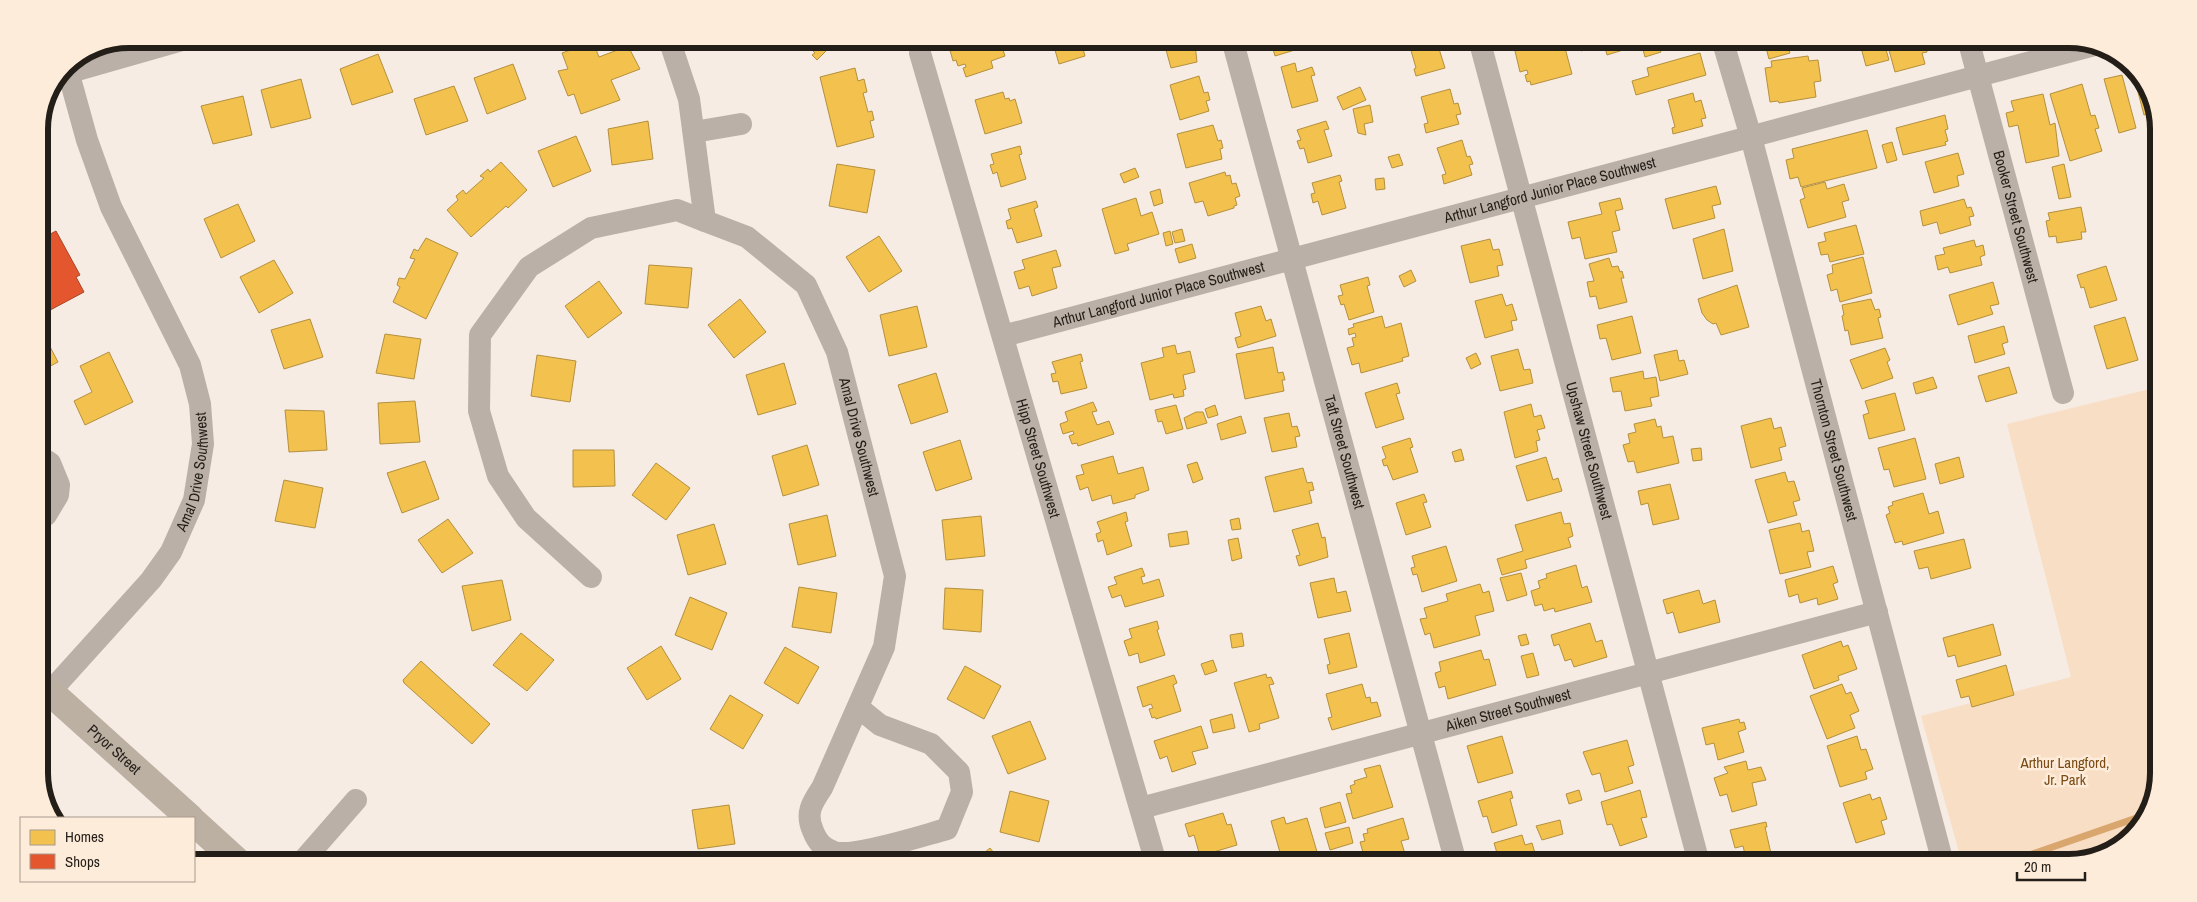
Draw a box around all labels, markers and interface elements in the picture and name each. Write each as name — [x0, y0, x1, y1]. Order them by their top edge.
street label: Booker Street Southwest — [1988, 148, 2044, 286]
street label: Arthur Langford Junior Place Southwest — [1441, 151, 1659, 228]
street label: Arthur Langford Junior Place Southwest — [1049, 256, 1267, 333]
street label: Amal Drive Southwest — [834, 374, 885, 499]
street label: Thornton Street Southwest — [1805, 376, 1863, 524]
street label: Upshaw Street Southwest — [1561, 379, 1618, 522]
street label: Taft Street Southwest — [1319, 393, 1370, 512]
street label: Hipp Street Southwest — [1011, 396, 1066, 521]
street label: Amal Drive Southwest — [170, 411, 213, 535]
street label: Aiken Street Southwest — [1442, 683, 1574, 737]
street label: Pryor Street — [83, 719, 146, 779]
park label: Arthur Langford, Jr. Park — [2020, 752, 2109, 790]
legend — [20, 817, 195, 882]
text: Homes — [65, 826, 104, 847]
scale bar — [2017, 850, 2084, 882]
text: Shops — [65, 851, 100, 872]
text: 20 m — [2024, 856, 2051, 877]

